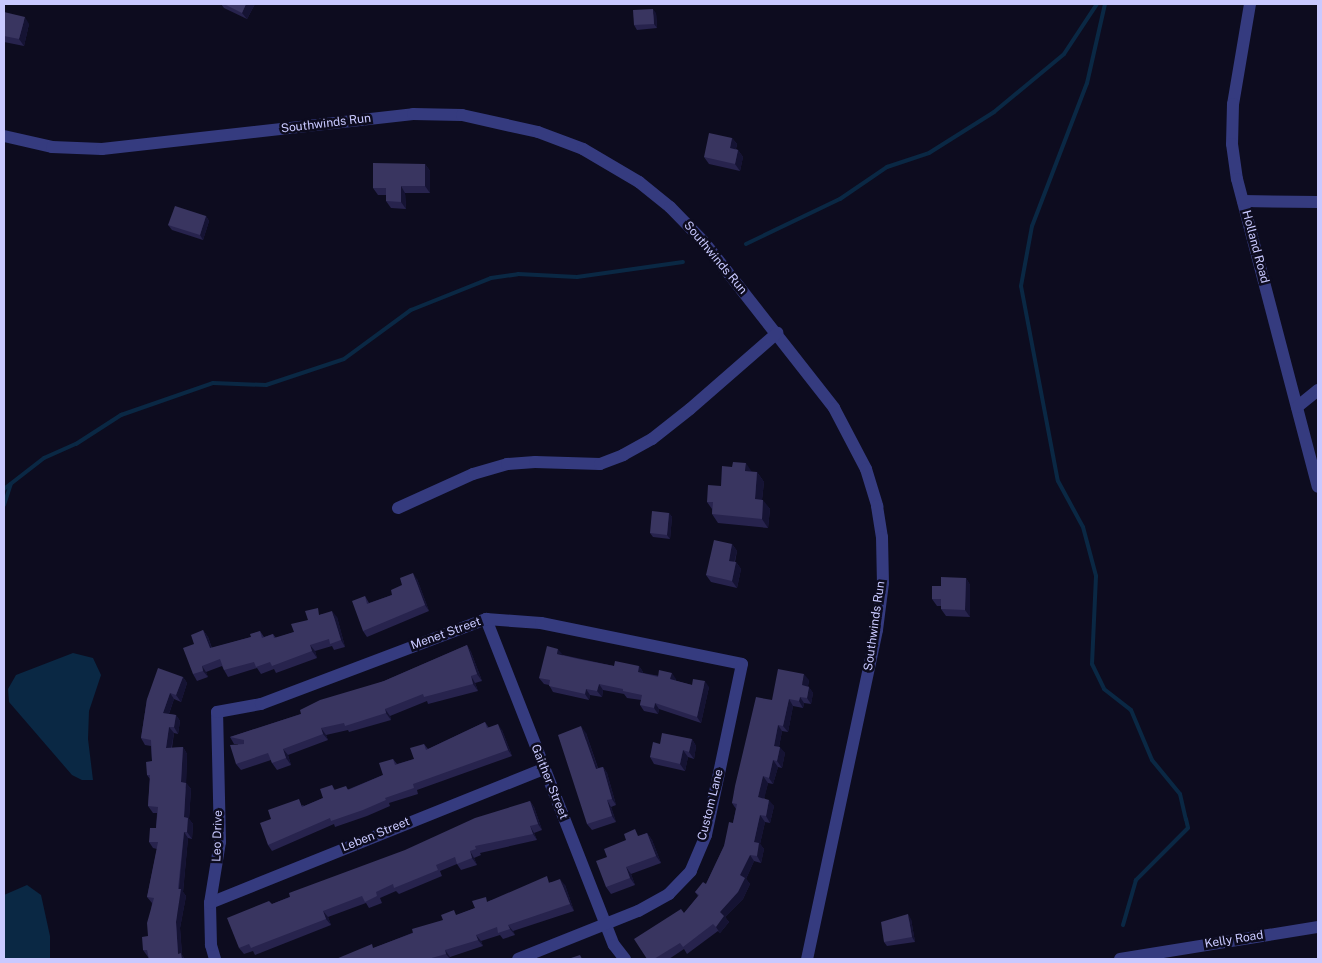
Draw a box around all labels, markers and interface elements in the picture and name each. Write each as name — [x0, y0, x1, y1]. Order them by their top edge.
street label: Southwinds Run — [280, 111, 372, 137]
street label: Holland Road — [1238, 209, 1272, 285]
street label: Southwinds Run — [680, 219, 750, 297]
street label: Southwinds Run — [862, 580, 888, 672]
street label: Menet Street — [409, 615, 483, 653]
street label: Gaither Street — [527, 742, 571, 822]
street label: Custom Lane — [695, 768, 727, 842]
street label: Leo Drive — [210, 810, 226, 862]
street label: Leben Street — [340, 815, 412, 855]
street label: Kelly Road — [1204, 928, 1264, 952]

